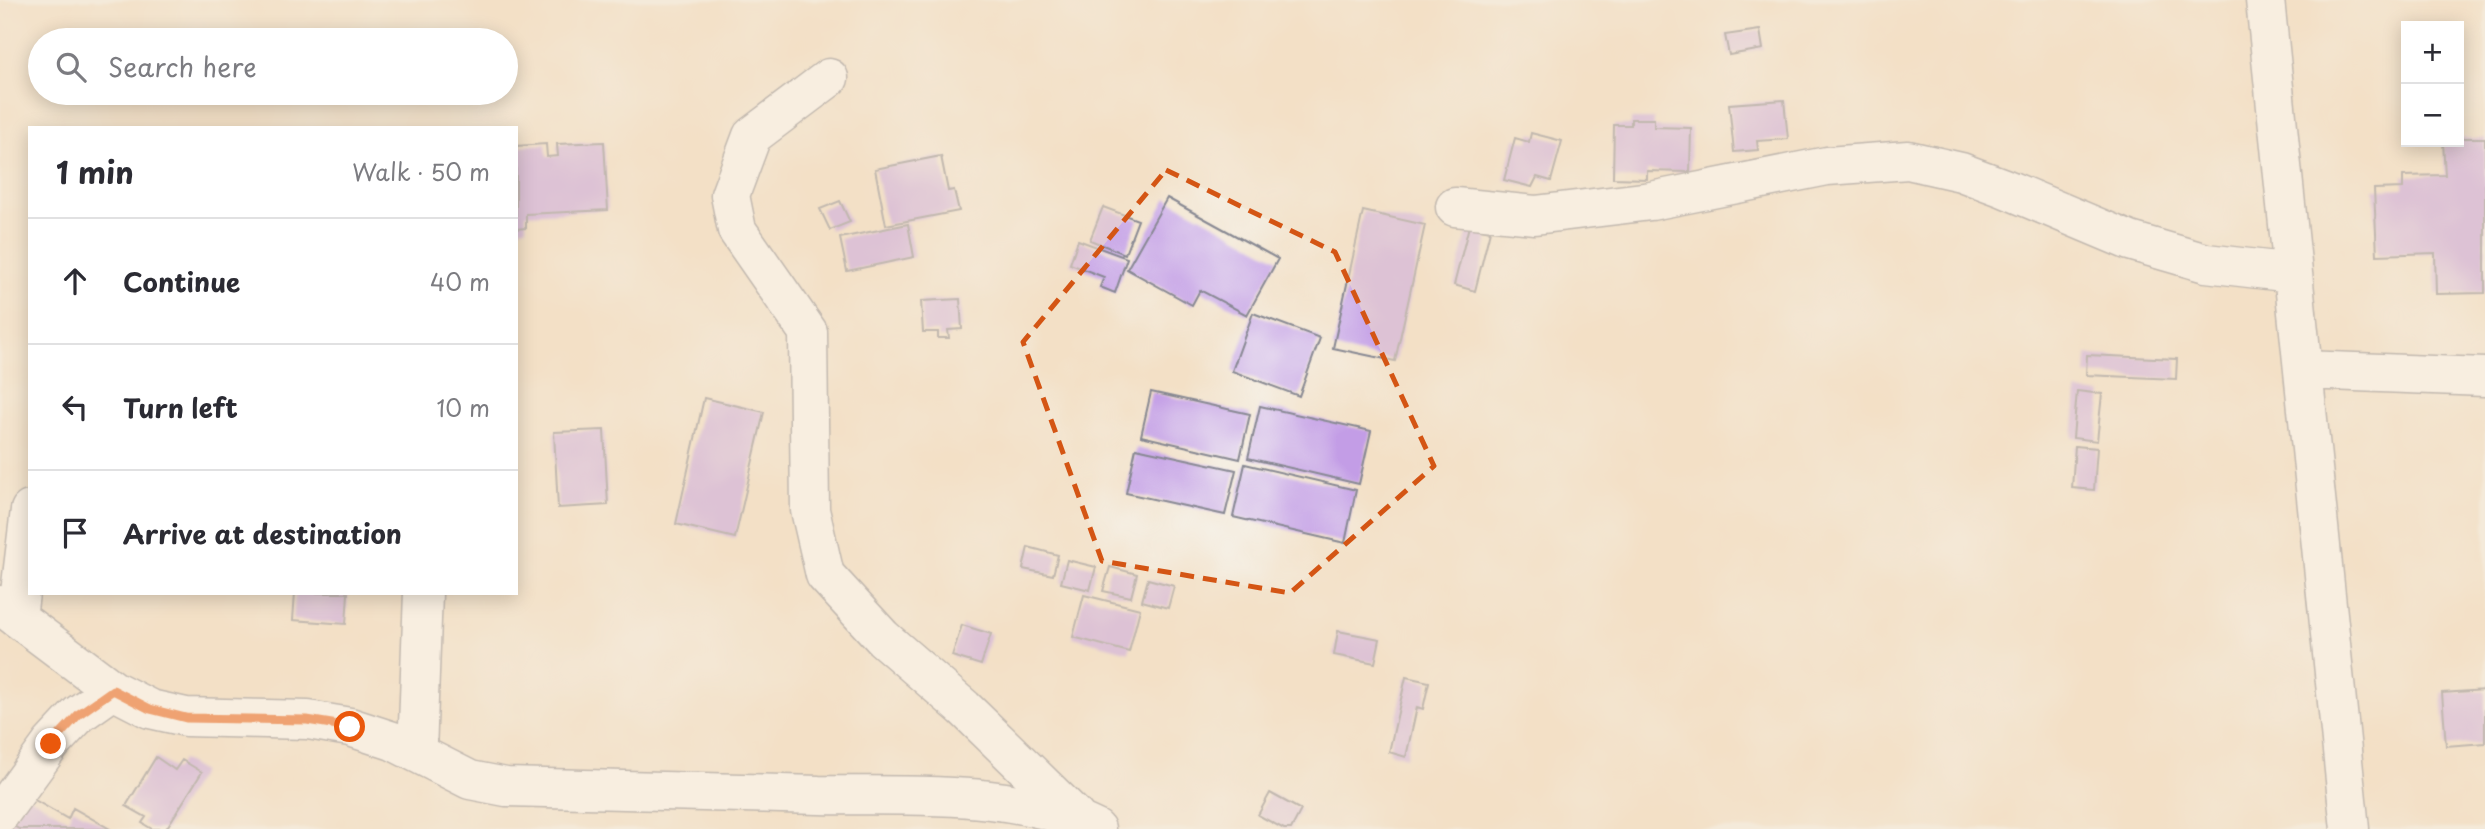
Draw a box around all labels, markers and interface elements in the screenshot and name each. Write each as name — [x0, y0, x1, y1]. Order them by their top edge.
map controls — [2401, 21, 2464, 147]
button: + — [2401, 21, 2464, 84]
search box — [28, 28, 518, 105]
text: Search here — [108, 47, 257, 86]
icon: search — [52, 48, 90, 86]
button: − — [2401, 84, 2464, 147]
text: 1 min — [56, 149, 134, 194]
text: Walk · 50 m — [352, 154, 490, 189]
icon: ahead — [56, 262, 94, 300]
text: Continue — [123, 262, 240, 301]
text: 40 m — [430, 264, 490, 299]
icon: left — [56, 388, 94, 426]
text: Turn left — [123, 388, 238, 427]
text: 10 m — [436, 390, 490, 425]
icon: arrive — [56, 514, 94, 552]
text: Arrive at destination — [123, 514, 402, 553]
route start — [334, 711, 365, 742]
route end — [35, 728, 66, 759]

